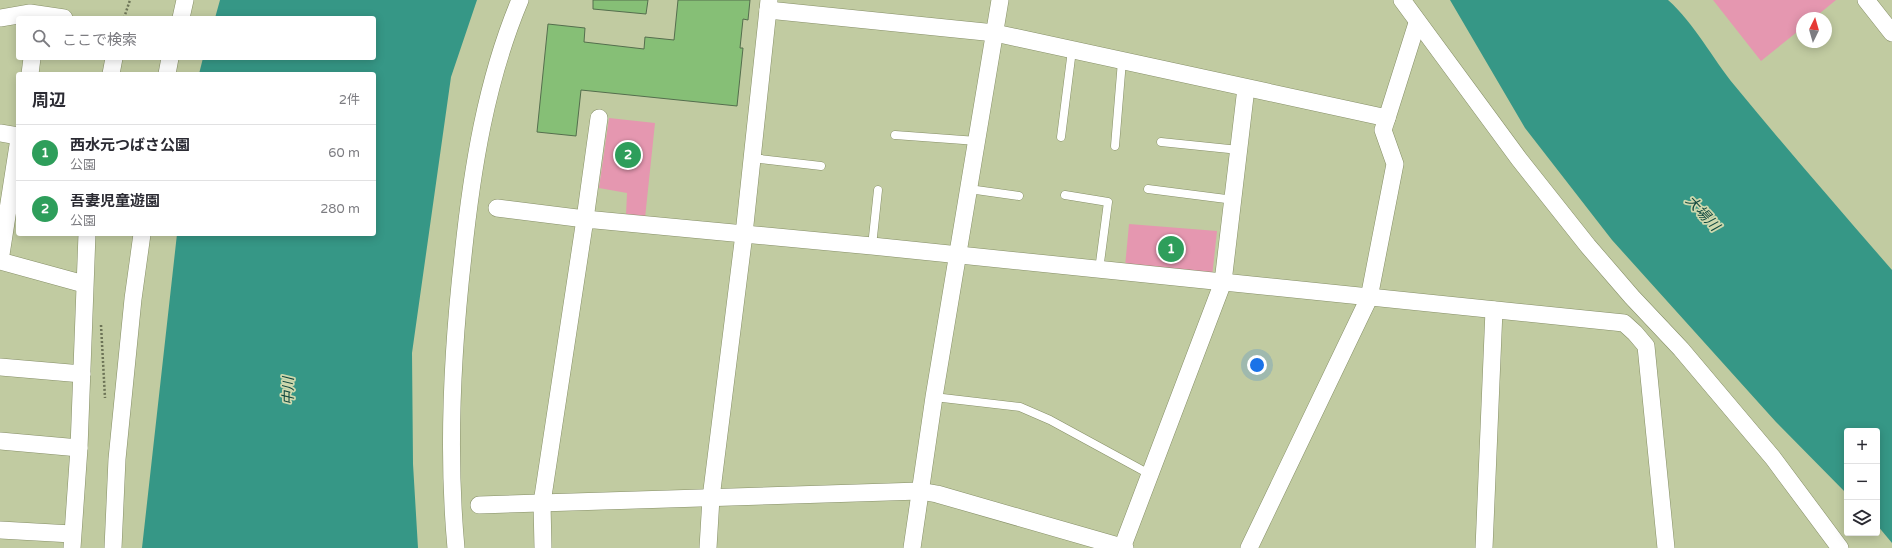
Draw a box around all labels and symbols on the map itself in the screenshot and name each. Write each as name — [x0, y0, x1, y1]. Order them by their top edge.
north arrow — [1796, 12, 1832, 48]
pin: 2 — [615, 140, 641, 170]
water label: 大場川 — [1682, 192, 1725, 236]
pin: 1 — [1158, 234, 1184, 264]
your location — [1247, 355, 1267, 375]
water label: 中川 — [280, 375, 297, 405]

